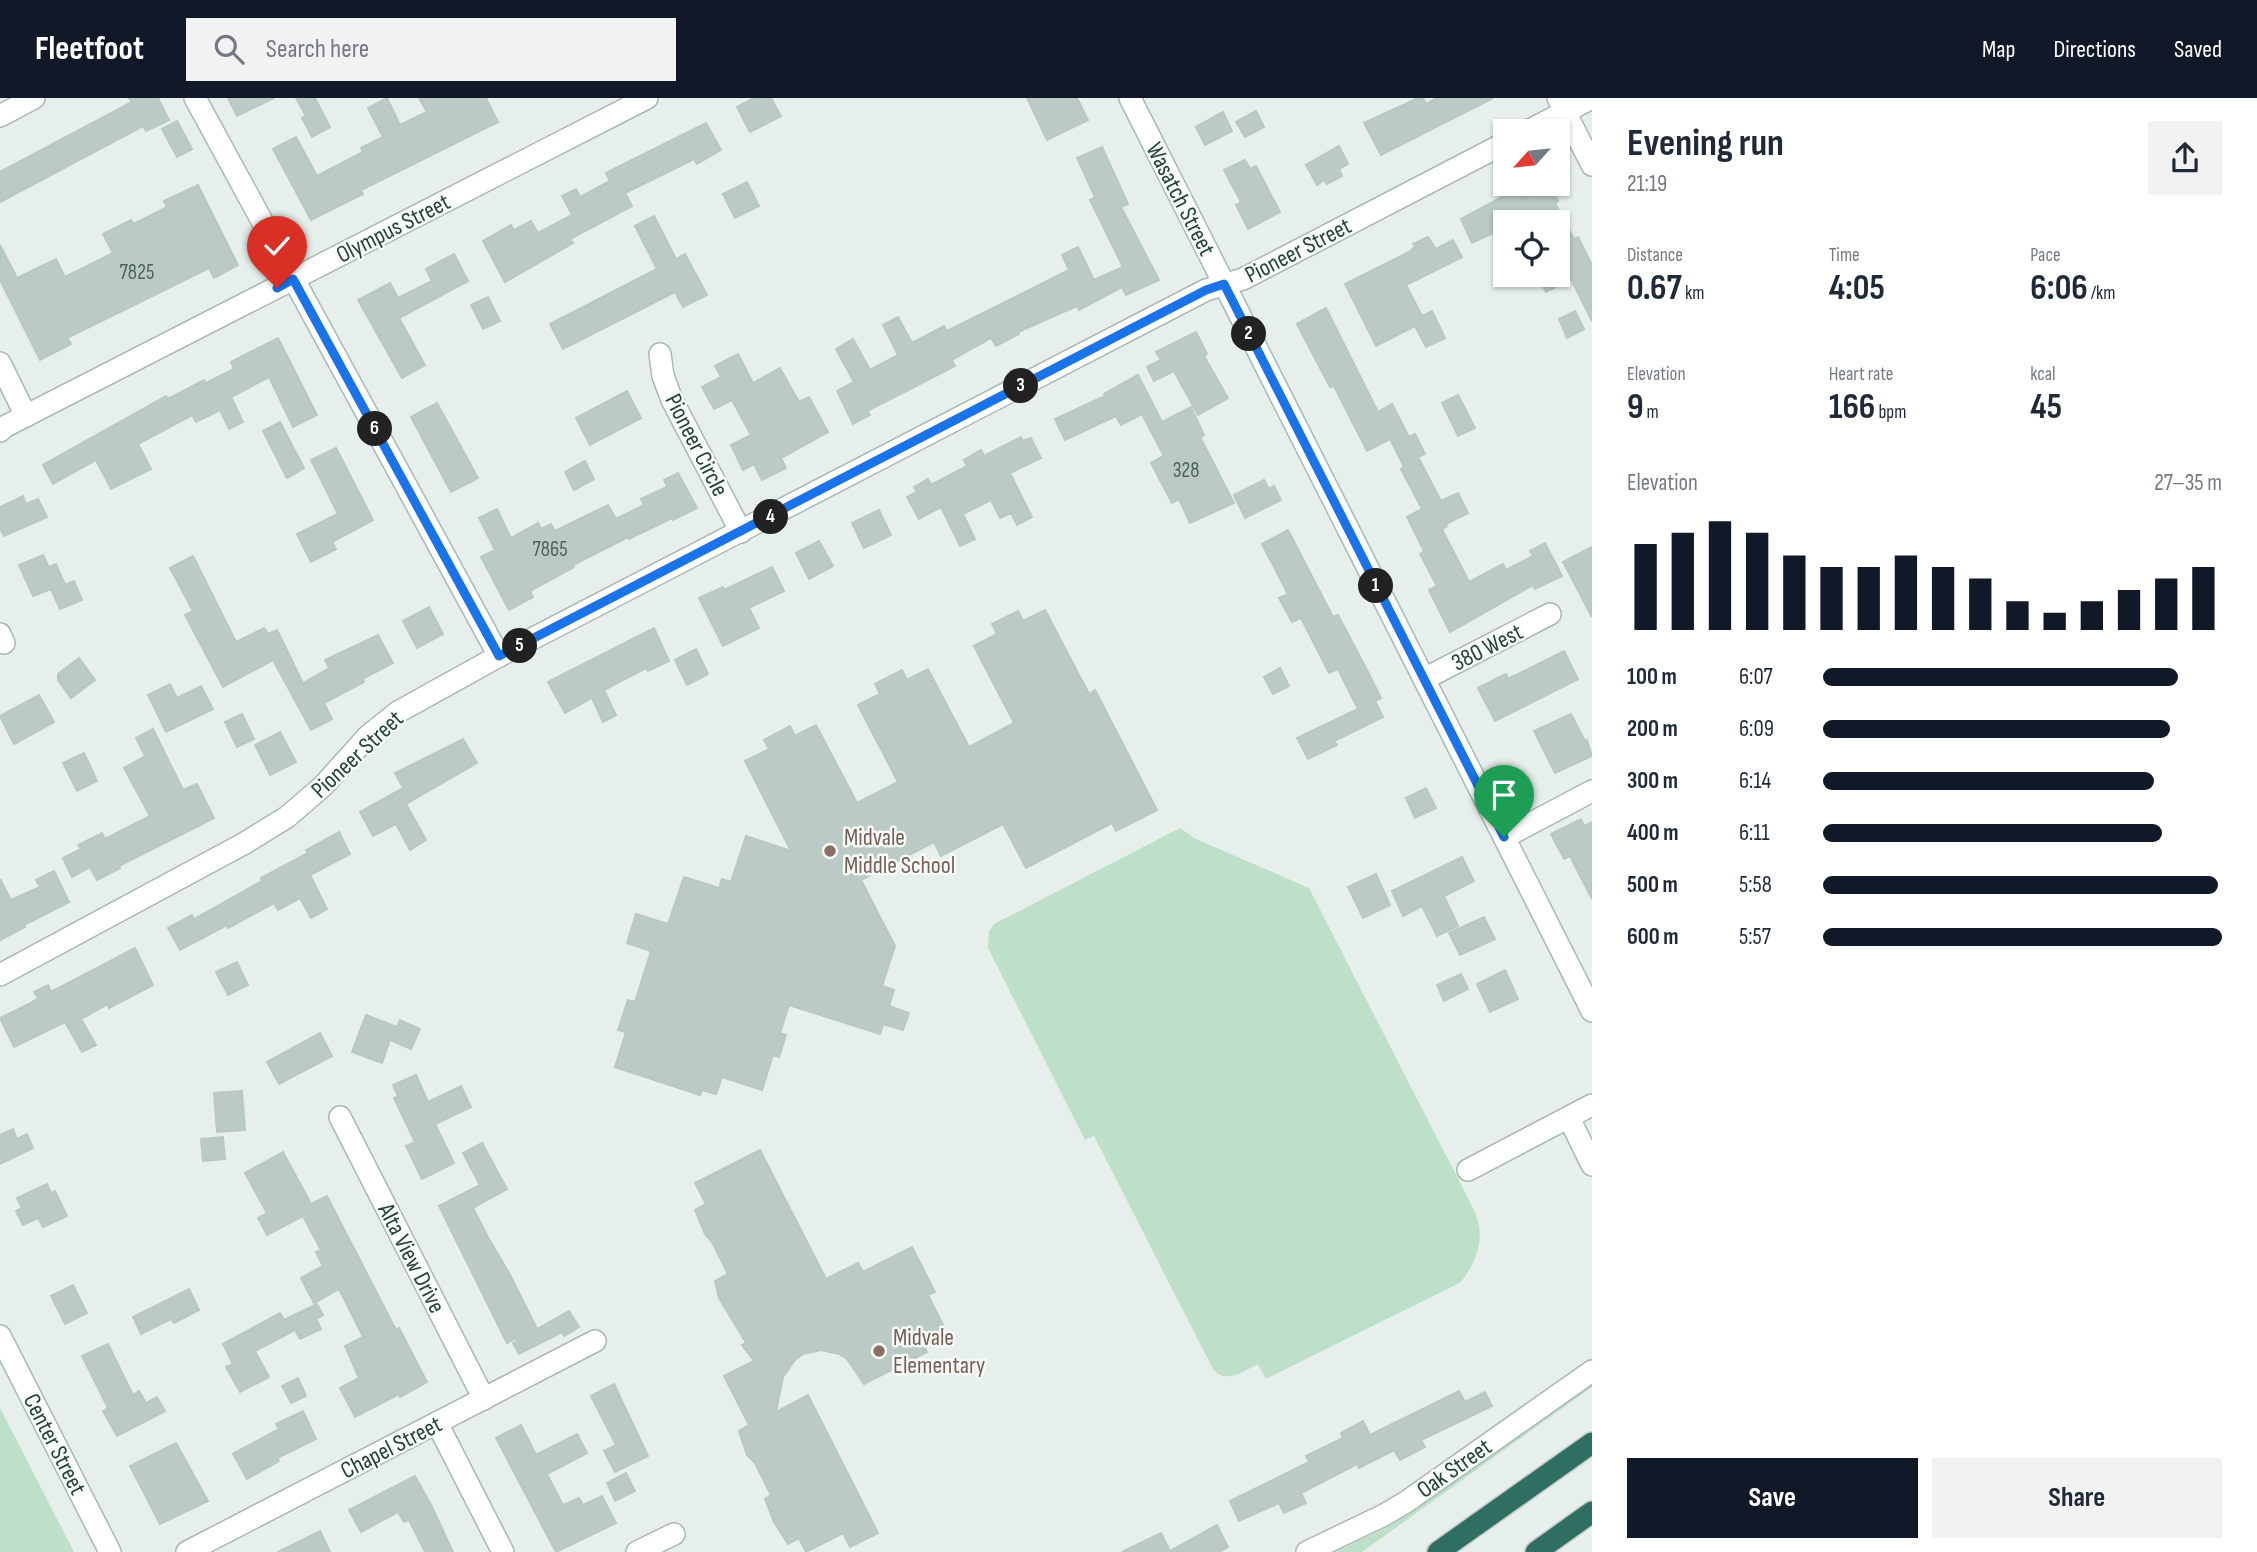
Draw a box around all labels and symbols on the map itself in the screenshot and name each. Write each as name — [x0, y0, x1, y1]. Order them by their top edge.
north arrow — [1493, 119, 1570, 196]
street label: Wasatch Street — [1140, 138, 1221, 261]
street label: Olympus Street — [331, 187, 455, 270]
street label: Pioneer Street — [1240, 211, 1356, 290]
pin — [247, 216, 307, 288]
house number: 7825 — [120, 260, 154, 285]
pin: 2 — [1232, 316, 1266, 352]
pin: 3 — [1004, 368, 1038, 404]
street label: Pioneer Circle — [658, 389, 735, 501]
pin: 6 — [358, 412, 392, 446]
house number: 328 — [1173, 458, 1199, 483]
pin: 4 — [754, 500, 788, 534]
house number: 7865 — [532, 537, 568, 562]
pin: 1 — [1358, 568, 1394, 603]
street label: 380 West — [1447, 617, 1528, 678]
pin: 5 — [503, 628, 538, 664]
street label: Pioneer Street — [305, 704, 409, 804]
pin — [1474, 765, 1534, 837]
place label: Midvale Middle School — [844, 823, 955, 880]
marker: Midvale Middle School — [822, 843, 838, 859]
street label: Alta View Drive — [371, 1198, 452, 1318]
place label: Midvale Elementary — [893, 1323, 985, 1380]
marker: Midvale Elementary — [871, 1343, 887, 1359]
street label: Center Street — [17, 1389, 92, 1500]
street label: Chapel Street — [336, 1410, 447, 1485]
street label: Oak Street — [1411, 1432, 1497, 1505]

